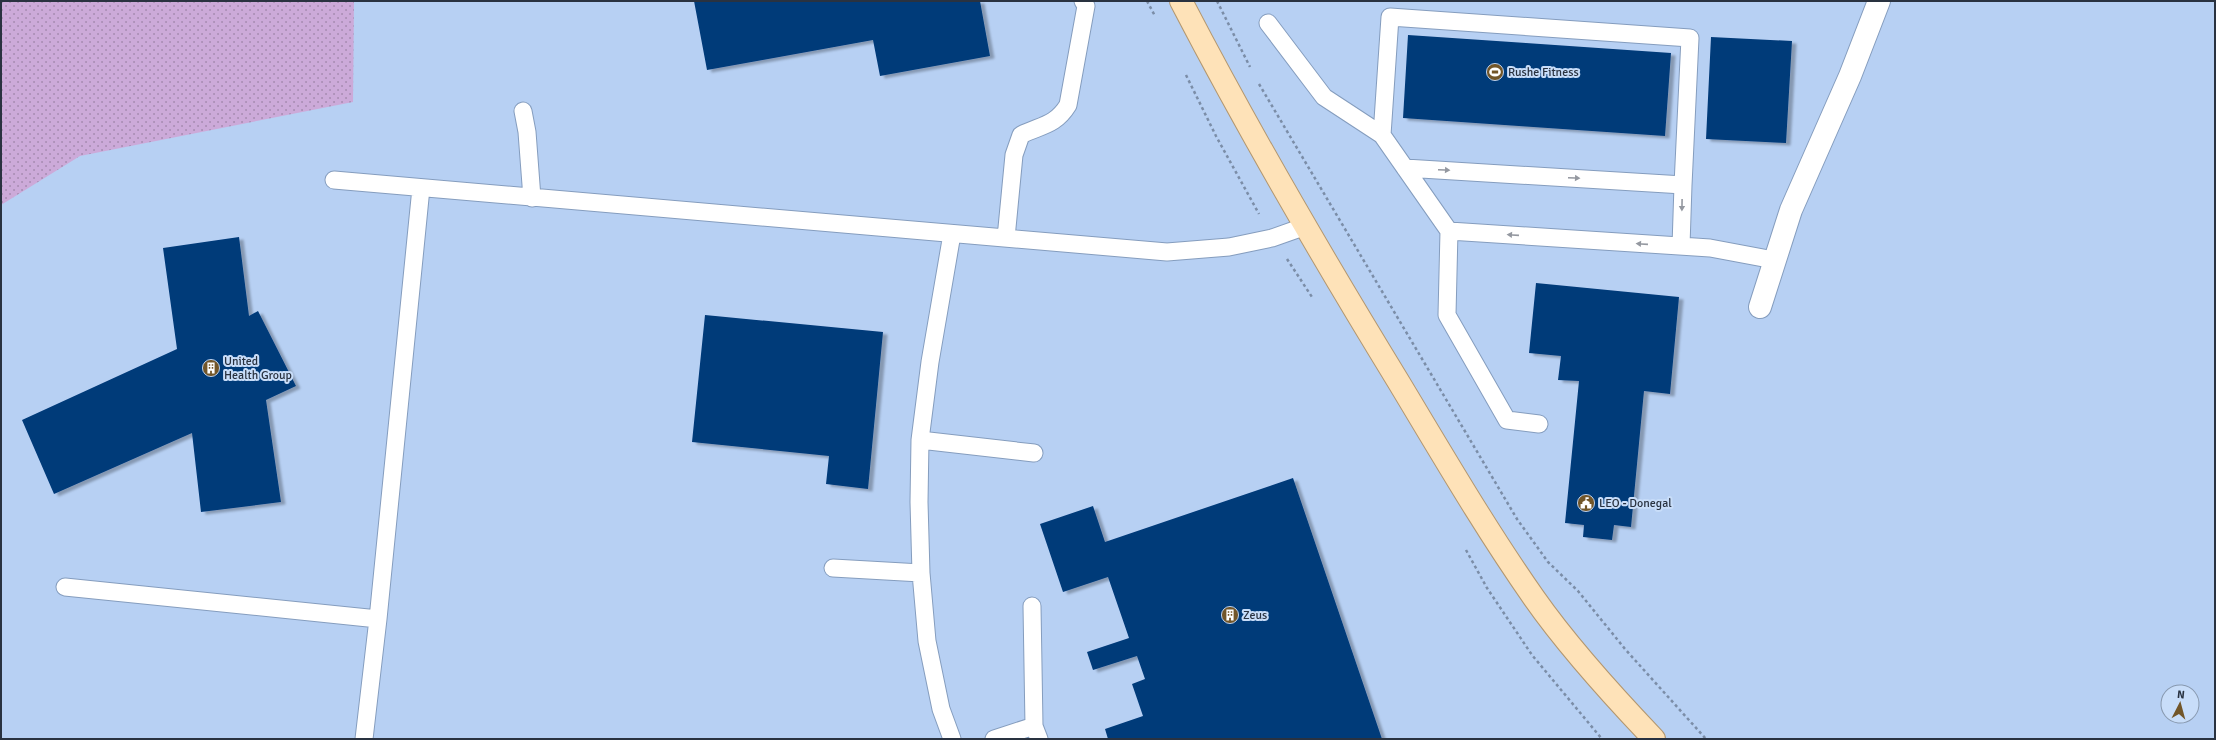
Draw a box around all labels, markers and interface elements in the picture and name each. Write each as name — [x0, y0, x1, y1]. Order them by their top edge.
sports icon: Rushe Fitness — [1485, 62, 1505, 82]
place label: Rushe Fitness — [1508, 65, 1579, 80]
one-way arrow — [1438, 167, 1450, 174]
one-way arrow — [1568, 175, 1581, 181]
one-way arrow — [1679, 199, 1686, 211]
one-way arrow — [1507, 231, 1519, 238]
one-way arrow — [1636, 240, 1648, 247]
place label: United Health Group — [224, 354, 292, 383]
building icon: United Health Group — [201, 358, 221, 378]
public building icon: LEO - Donegal — [1576, 493, 1596, 513]
place label: LEO - Donegal — [1599, 496, 1672, 511]
building icon: Zeus — [1220, 605, 1240, 625]
place label: Zeus — [1243, 608, 1267, 623]
north arrow — [2160, 684, 2200, 724]
text: N — [2177, 688, 2185, 701]

